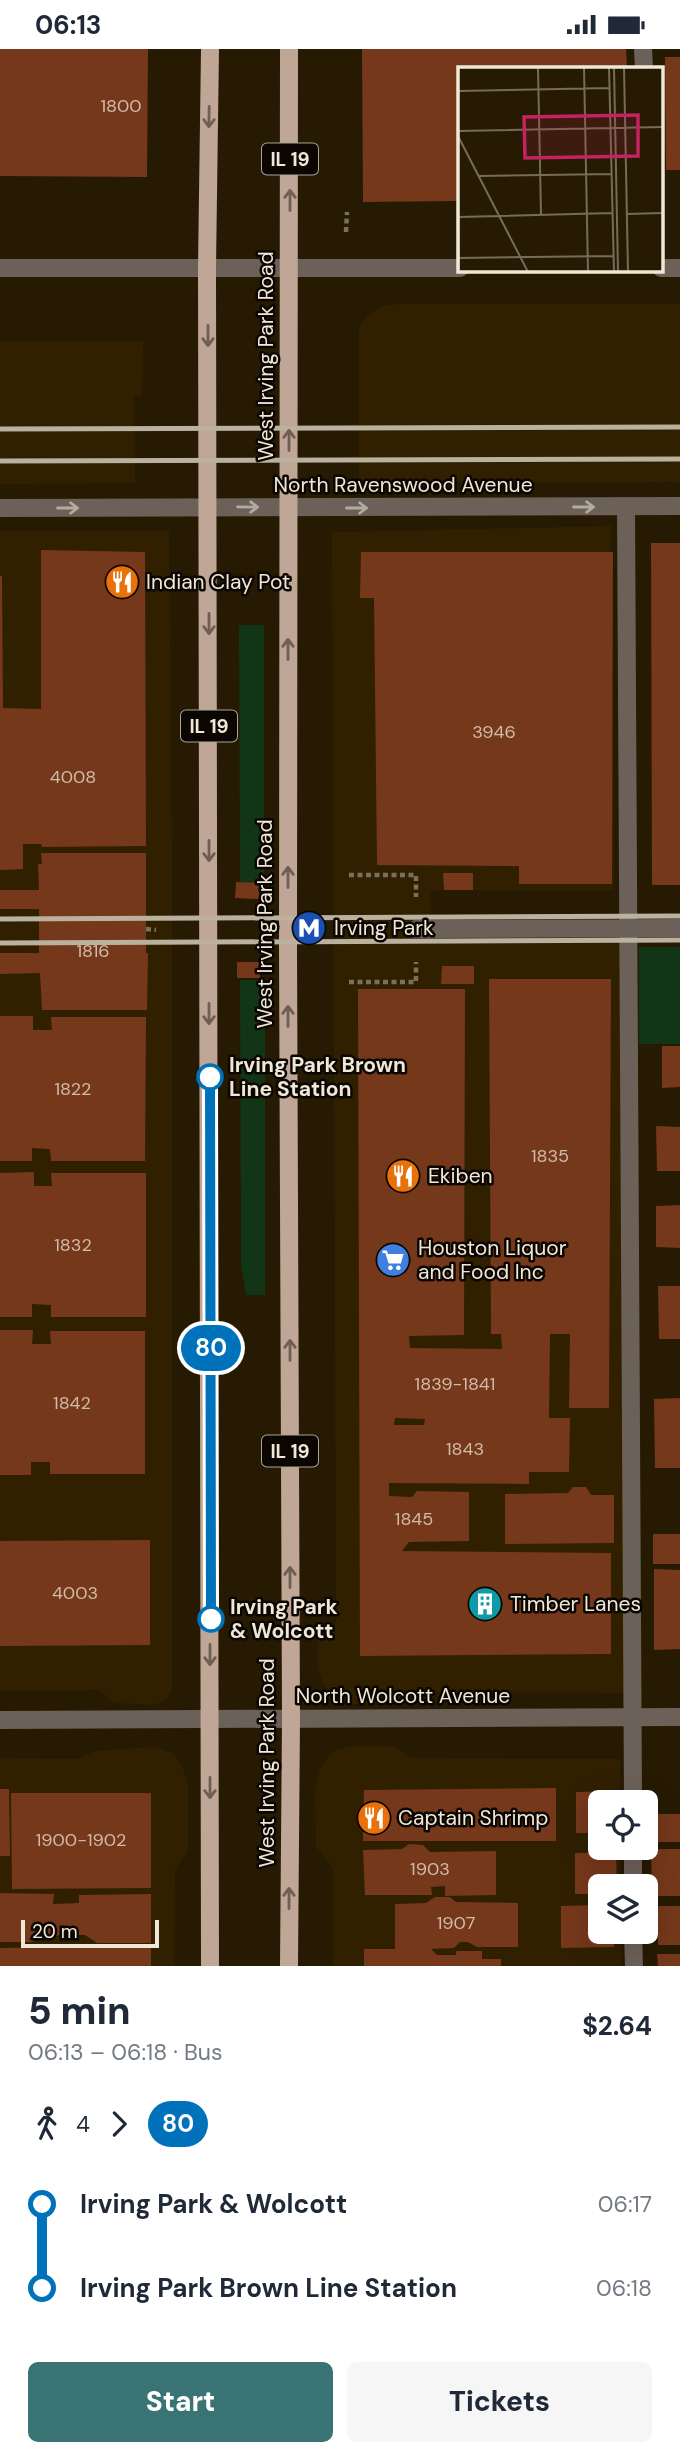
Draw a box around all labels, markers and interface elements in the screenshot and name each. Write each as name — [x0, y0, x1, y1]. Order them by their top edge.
text: 06:13 — [35, 8, 102, 42]
inset map — [458, 67, 662, 271]
house number: 1800 — [100, 94, 142, 118]
one-way arrow — [202, 105, 216, 128]
road number: IL 19 — [262, 143, 318, 174]
one-way arrow — [283, 189, 297, 212]
street label: West Irving Park Road — [252, 251, 280, 461]
one-way arrow — [201, 324, 214, 347]
one-way arrow — [282, 429, 296, 452]
street label: North Ravenswood Avenue — [273, 471, 533, 499]
one-way arrow — [572, 500, 595, 514]
one-way arrow — [56, 501, 79, 514]
one-way arrow — [237, 501, 260, 514]
one-way arrow — [345, 501, 368, 515]
restaurant icon: Indian Clay Pot — [103, 563, 141, 601]
place label: Indian Clay Pot — [146, 568, 290, 596]
one-way arrow — [202, 612, 216, 635]
one-way arrow — [281, 638, 295, 661]
road number: IL 19 — [181, 711, 237, 741]
house number: 3946 — [472, 720, 516, 744]
house number: 4008 — [50, 765, 96, 789]
street label: West Irving Park Road — [251, 819, 279, 1029]
one-way arrow — [202, 839, 216, 862]
one-way arrow — [281, 866, 295, 889]
metro station icon: Irving Park — [290, 909, 328, 947]
place label: Irving Park — [334, 914, 434, 942]
house number: 1816 — [76, 939, 110, 963]
one-way arrow — [202, 1002, 216, 1025]
one-way arrow — [281, 1005, 295, 1028]
place label: Irving Park Brown Line Station — [229, 1051, 406, 1103]
marker: Irving Park Brown Line Station — [197, 1064, 223, 1090]
house number: 1822 — [55, 1077, 92, 1101]
house number: 1835 — [531, 1144, 569, 1168]
restaurant icon: Ekiben — [384, 1157, 422, 1195]
place label: Ekiben — [428, 1162, 493, 1190]
house number: 1832 — [54, 1233, 92, 1257]
place label: Houston Liquor and Food Inc — [418, 1234, 567, 1286]
supermarket icon: Houston Liquor and Food Inc — [374, 1241, 412, 1279]
line badge: 80 — [180, 1325, 242, 1371]
text: 80 — [195, 1332, 227, 1363]
one-way arrow — [283, 1339, 297, 1362]
house number: 1839-1841 — [415, 1372, 495, 1396]
house number: 1842 — [53, 1391, 91, 1415]
road number: IL 19 — [262, 1435, 318, 1467]
house number: 1843 — [446, 1437, 484, 1461]
house number: 1845 — [395, 1507, 433, 1531]
one-way arrow — [283, 1566, 297, 1589]
house number: 4003 — [52, 1581, 98, 1605]
building icon: Timber Lanes — [466, 1585, 504, 1623]
place label: Timber Lanes — [510, 1590, 641, 1618]
place label: Irving Park & Wolcott — [230, 1593, 338, 1645]
marker: Irving Park & Wolcott — [198, 1606, 224, 1632]
one-way arrow — [203, 1643, 217, 1666]
street label: West Irving Park Road — [253, 1658, 281, 1868]
street label: North Wolcott Avenue — [296, 1682, 510, 1710]
one-way arrow — [203, 1776, 217, 1799]
map controls — [588, 1790, 658, 1944]
button: locate — [588, 1790, 658, 1860]
restaurant icon: Captain Shrimp — [355, 1799, 393, 1837]
place label: Captain Shrimp — [398, 1804, 548, 1832]
house number: 1900-1902 — [36, 1828, 126, 1852]
house number: 1903 — [410, 1857, 450, 1881]
button: layers — [588, 1874, 658, 1944]
one-way arrow — [282, 1887, 296, 1910]
house number: 1907 — [437, 1911, 475, 1935]
scale bar — [21, 1917, 159, 1949]
text: 20 m — [32, 1919, 78, 1944]
text: 5 min — [28, 1986, 131, 2036]
text: $2.64 — [582, 2009, 652, 2043]
text: 06:13 – 06:18 · Bus — [28, 2037, 223, 2067]
icon: walk — [28, 2105, 66, 2143]
icon: forward — [100, 2105, 138, 2143]
text: 80 — [162, 2108, 194, 2139]
text: 4 — [76, 2109, 90, 2139]
text: Irving Park & Wolcott — [80, 2187, 347, 2221]
text: 06:17 — [598, 2189, 652, 2219]
text: Irving Park Brown Line Station — [80, 2271, 457, 2305]
text: 06:18 — [596, 2273, 652, 2303]
button: Start — [28, 2362, 333, 2442]
button: Tickets — [347, 2362, 652, 2442]

